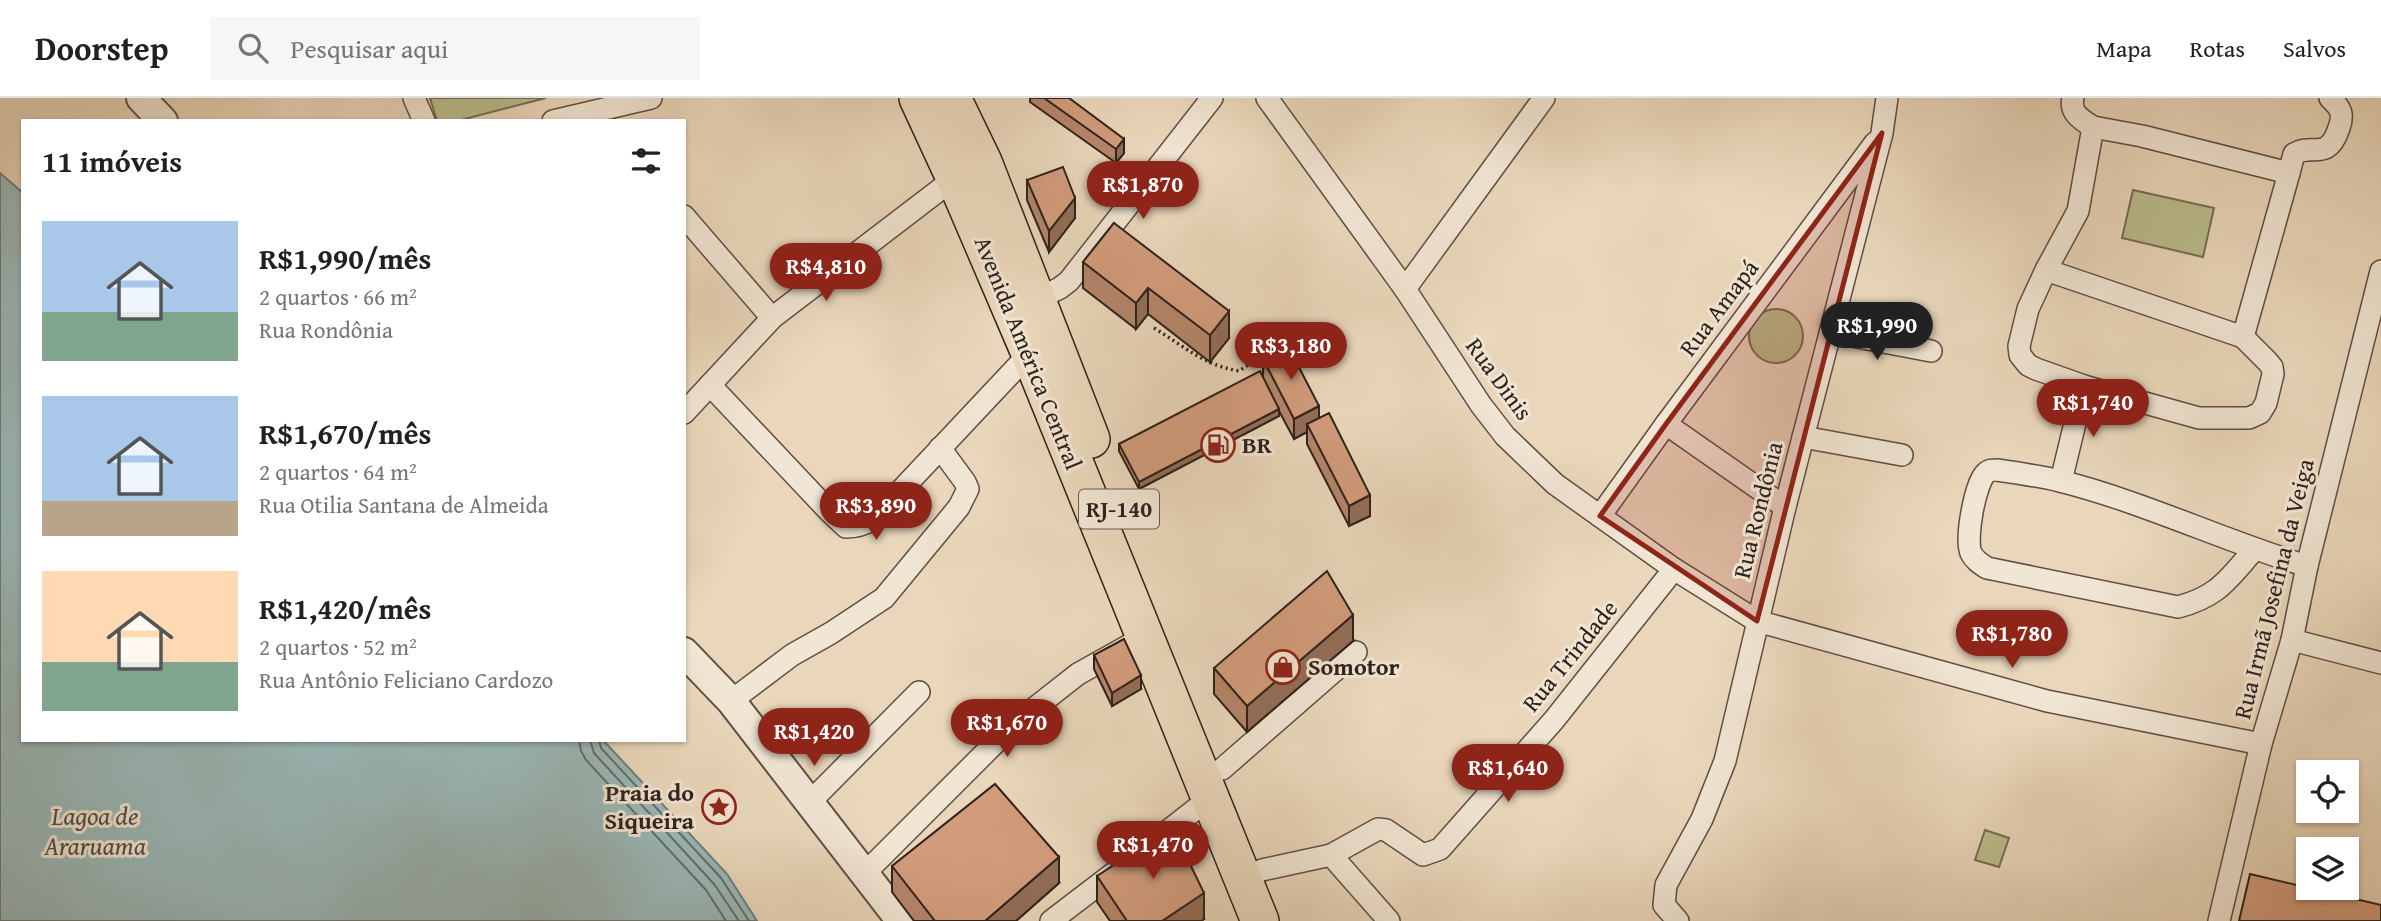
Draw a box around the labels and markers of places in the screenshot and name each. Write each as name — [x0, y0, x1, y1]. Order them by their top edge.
pin: R$1,870 — [1078, 162, 1208, 221]
pin: R$4,810 — [761, 244, 891, 303]
pin: R$1,990 — [1812, 302, 1942, 362]
pin: R$3,180 — [1226, 322, 1356, 382]
pin: R$1,740 — [2028, 380, 2158, 439]
fuel station icon: BR — [1199, 426, 1237, 464]
place label: BR — [1242, 427, 1272, 462]
pin: R$3,890 — [811, 482, 941, 542]
pin: R$1,780 — [1947, 610, 2077, 670]
shop icon: Somotor — [1264, 648, 1302, 686]
place label: Somotor — [1308, 649, 1400, 684]
pin: R$1,670 — [942, 700, 1072, 759]
pin: R$1,420 — [749, 708, 879, 768]
pin: R$1,640 — [1443, 744, 1573, 804]
place label: Praia do Siqueira — [604, 775, 695, 838]
place icon: Praia do Siqueira — [700, 788, 738, 826]
pin: R$1,470 — [1088, 822, 1218, 881]

